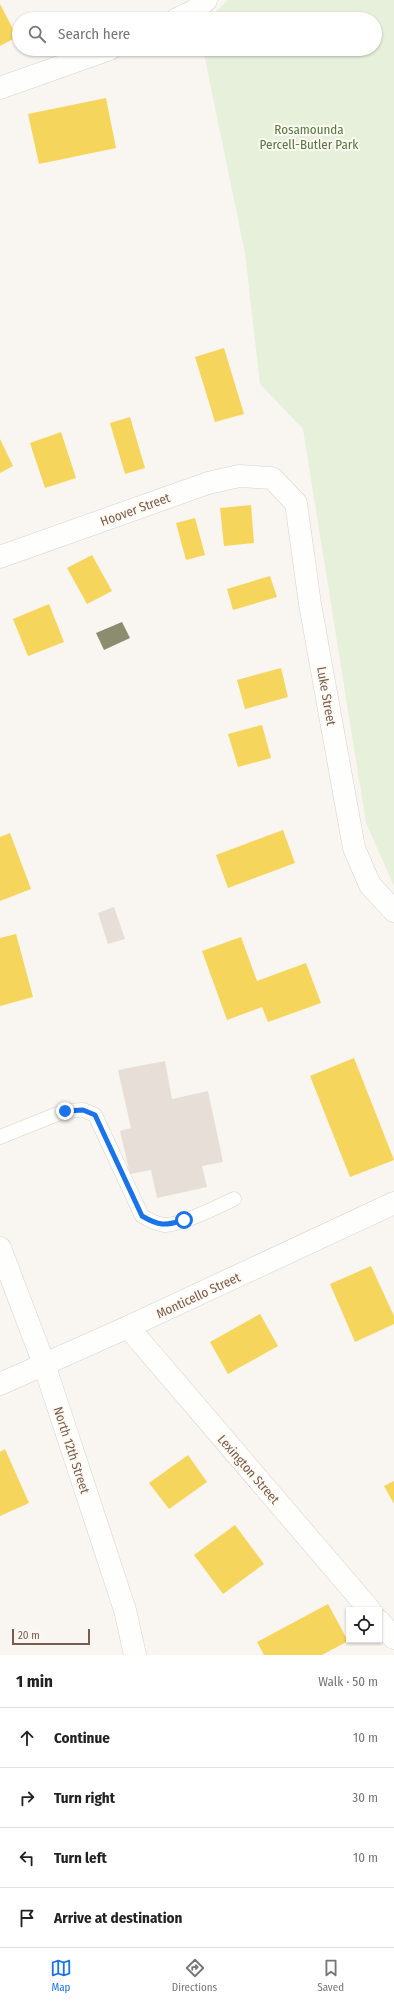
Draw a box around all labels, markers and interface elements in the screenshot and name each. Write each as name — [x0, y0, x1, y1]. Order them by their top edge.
search box — [12, 12, 382, 56]
icon: search — [26, 23, 48, 45]
text: Search here — [58, 25, 130, 43]
park label: Rosamounda Percell-Butler Park — [260, 122, 359, 152]
street label: Hoover Street — [98, 490, 173, 529]
street label: Luke Street — [314, 665, 339, 728]
route end — [56, 1102, 74, 1120]
route start — [175, 1211, 193, 1229]
street label: Monticello Street — [154, 1269, 243, 1321]
street label: North 12th Street — [50, 1405, 93, 1496]
street label: Lexington Street — [215, 1432, 283, 1507]
map controls — [346, 1607, 382, 1643]
button: locate — [346, 1607, 382, 1643]
scale bar — [12, 1627, 90, 1646]
text: 20 m — [18, 1629, 40, 1642]
text: 1 min — [16, 1671, 53, 1692]
text: Walk · 50 m — [318, 1674, 378, 1689]
icon: ahead — [16, 1727, 38, 1749]
text: Continue — [54, 1729, 110, 1747]
text: 10 m — [353, 1730, 378, 1745]
icon: right — [16, 1787, 38, 1809]
text: Turn right — [54, 1789, 115, 1807]
text: 30 m — [352, 1790, 378, 1805]
icon: left — [16, 1847, 38, 1869]
text: Turn left — [54, 1849, 107, 1867]
text: 10 m — [353, 1850, 378, 1865]
icon: arrive — [16, 1907, 38, 1929]
text: Arrive at destination — [54, 1909, 182, 1927]
tab: Map — [50, 1957, 72, 1994]
tab: Directions — [172, 1957, 217, 1994]
tab: Saved — [317, 1957, 344, 1994]

